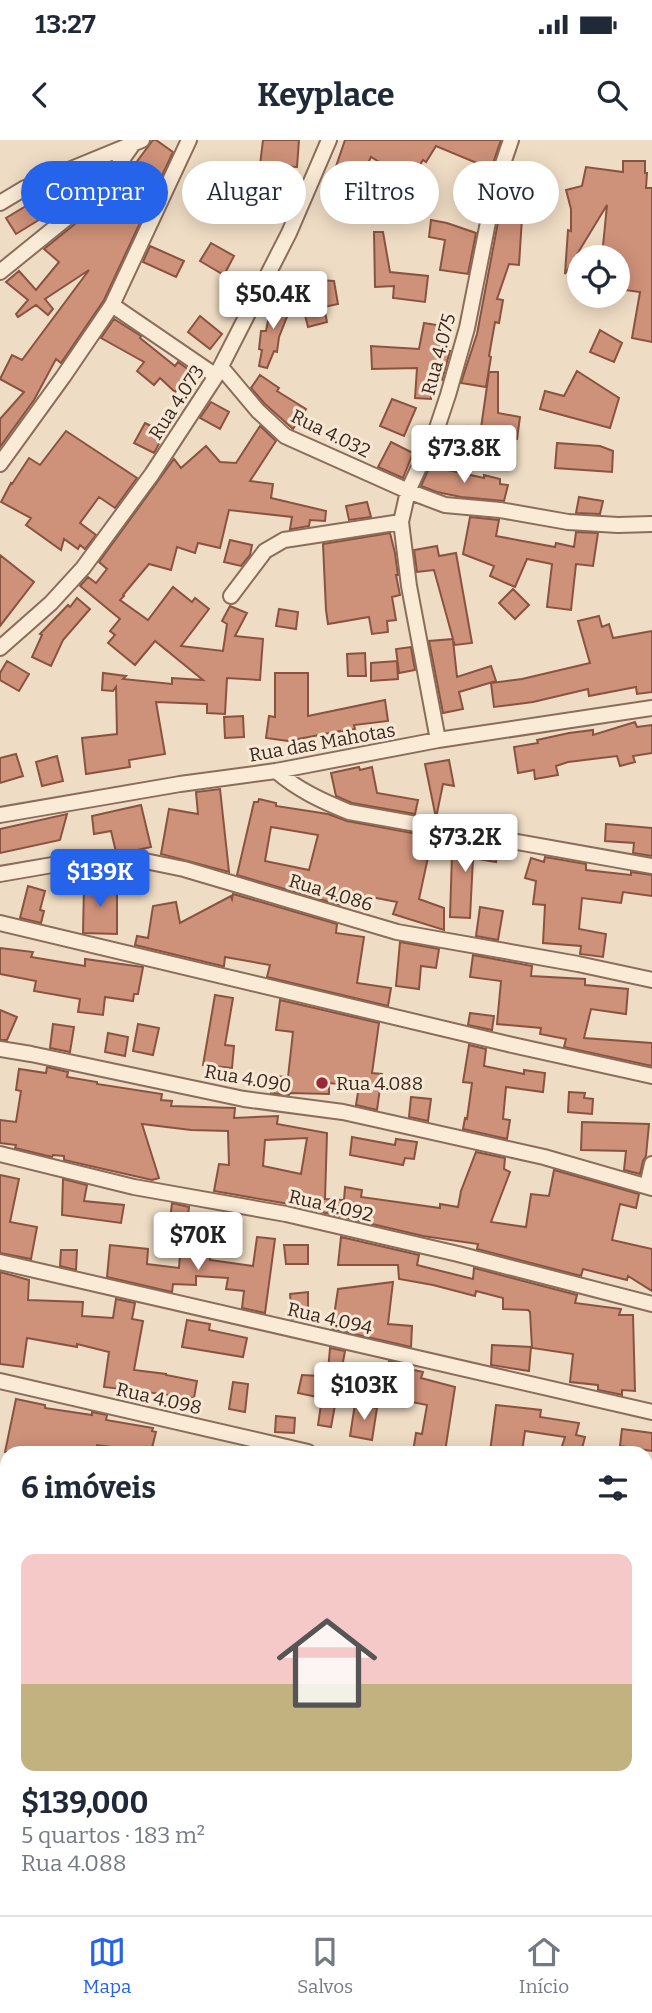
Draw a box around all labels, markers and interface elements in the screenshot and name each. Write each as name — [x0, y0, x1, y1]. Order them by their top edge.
text: 13:27 — [35, 9, 96, 40]
icon: back — [21, 76, 59, 114]
text: Keyplace — [257, 76, 395, 114]
icon: search — [593, 76, 631, 114]
chip: Comprar — [21, 161, 168, 224]
chip: Alugar — [182, 161, 306, 224]
chip: Filtros — [320, 161, 439, 224]
chip: Novo — [453, 161, 559, 224]
map controls — [567, 245, 630, 308]
button: locate — [567, 245, 630, 308]
pin: $50.4K — [216, 272, 330, 331]
text: $50.4K — [235, 280, 311, 308]
street label: Rua 4.075 — [417, 311, 460, 398]
street label: Rua 4.073 — [144, 361, 209, 444]
street label: Rua 4.032 — [287, 404, 374, 463]
pin: $73.8K — [407, 426, 521, 485]
text: $73.8K — [427, 434, 501, 462]
street label: Rua das Mahotas — [247, 718, 397, 767]
pin: $73.2K — [408, 814, 522, 874]
text: $73.2K — [429, 823, 502, 851]
pin: $139K — [51, 850, 149, 909]
text: $139K — [66, 858, 134, 886]
street label: Rua 4.086 — [286, 869, 376, 916]
street label: Rua 4.090 — [203, 1060, 293, 1097]
place label: Rua 4.088 — [336, 1072, 423, 1095]
marker: Rua 4.088 — [314, 1075, 330, 1091]
street label: Rua 4.092 — [286, 1185, 375, 1226]
pin: $70K — [157, 1212, 239, 1272]
text: $70K — [170, 1221, 226, 1249]
street label: Rua 4.094 — [285, 1298, 375, 1339]
pin: $103K — [315, 1362, 413, 1422]
text: $103K — [330, 1371, 398, 1399]
street label: Rua 4.098 — [114, 1378, 204, 1419]
icon: filters — [594, 1469, 632, 1507]
text: 6 imóveis — [21, 1470, 156, 1506]
icon: home — [264, 1600, 390, 1726]
text: $139,000 — [21, 1785, 149, 1821]
text: 5 quartos · 183 m² — [21, 1821, 205, 1849]
text: Rua 4.088 — [21, 1849, 127, 1877]
tab: Mapa — [83, 1933, 132, 1998]
tab: Salvos — [297, 1933, 353, 1998]
tab: Início — [519, 1933, 569, 1998]

